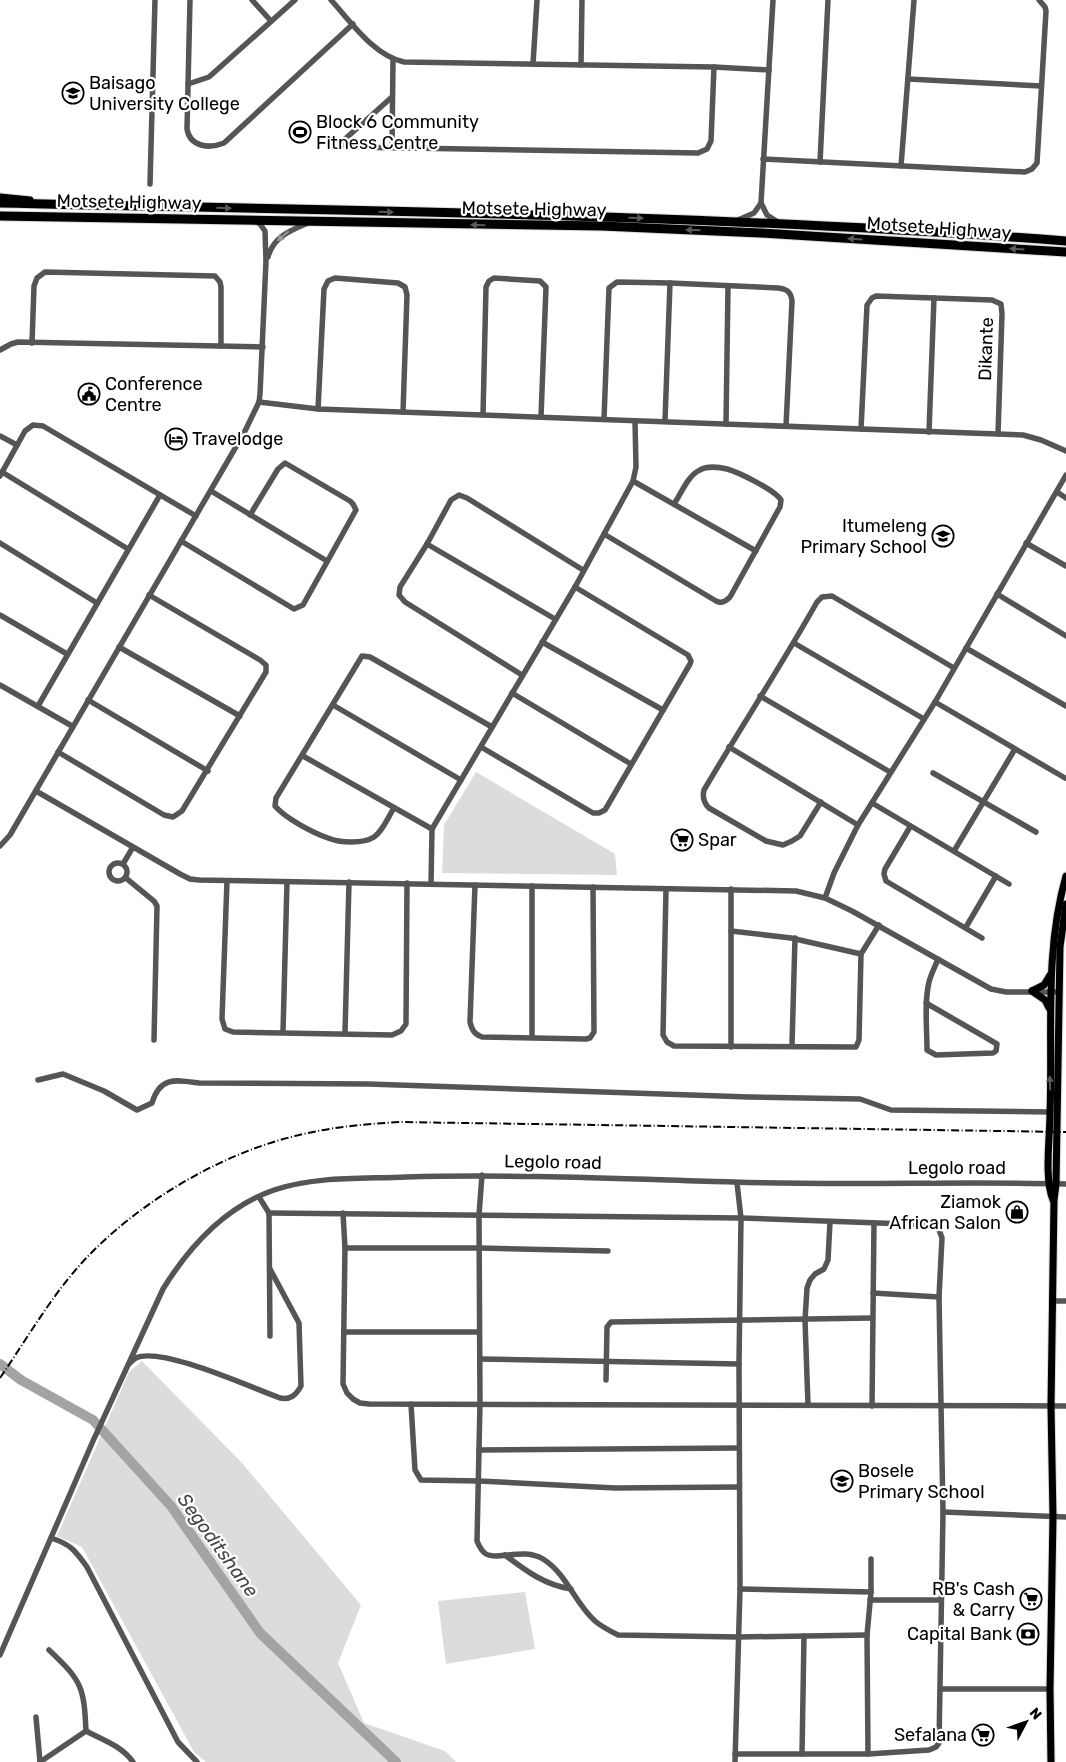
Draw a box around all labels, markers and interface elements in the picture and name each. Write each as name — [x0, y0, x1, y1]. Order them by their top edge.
place label: Baisago University College — [89, 72, 240, 115]
school or university icon: Baisago University College — [61, 81, 85, 105]
place label: Block 6 Community Fitness Centre — [316, 111, 479, 154]
sports icon: Block 6 Community Fitness Centre — [288, 120, 312, 144]
street label: Motsete Highway — [56, 190, 202, 214]
street label: Motsete Highway — [461, 197, 607, 221]
one-way arrow — [216, 204, 232, 212]
one-way arrow — [378, 208, 394, 216]
street label: Motsete Highway — [866, 212, 1012, 244]
one-way arrow — [628, 214, 644, 222]
one-way arrow — [470, 220, 486, 228]
one-way arrow — [685, 226, 701, 234]
one-way arrow — [276, 230, 289, 241]
one-way arrow — [847, 234, 863, 242]
one-way arrow — [1009, 245, 1025, 253]
street label: Dikante — [974, 317, 998, 381]
place label: Conference Centre — [105, 373, 203, 416]
public building icon: Conference Centre — [77, 382, 101, 406]
hotel icon: Travelodge — [164, 427, 188, 451]
place label: Travelodge — [192, 428, 283, 450]
place label: Itumeleng Primary School — [800, 515, 927, 558]
school or university icon: Itumeleng Primary School — [931, 524, 955, 548]
supermarket icon: Spar — [670, 828, 694, 852]
place label: Spar — [698, 829, 737, 851]
one-way arrow — [1046, 1074, 1054, 1090]
street label: Legolo road — [504, 1150, 602, 1174]
street label: Legolo road — [908, 1157, 1006, 1179]
place label: Ziamok African Salon — [889, 1191, 1002, 1234]
shop icon: Ziamok African Salon — [1005, 1200, 1029, 1224]
place label: Bosele Primary School — [858, 1460, 985, 1503]
school or university icon: Bosele Primary School — [830, 1469, 854, 1493]
water label: Segoditshane — [173, 1489, 263, 1602]
place label: RB's Cash & Carry — [932, 1578, 1015, 1621]
supermarket icon: RB's Cash & Carry — [1019, 1587, 1043, 1611]
bank icon: Capital Bank — [1016, 1622, 1040, 1646]
place label: Capital Bank — [907, 1623, 1013, 1645]
north arrow — [1001, 1697, 1051, 1747]
text: N — [1026, 1704, 1045, 1723]
supermarket icon: Sefalana — [971, 1723, 995, 1747]
place label: Sefalana — [894, 1724, 967, 1746]

